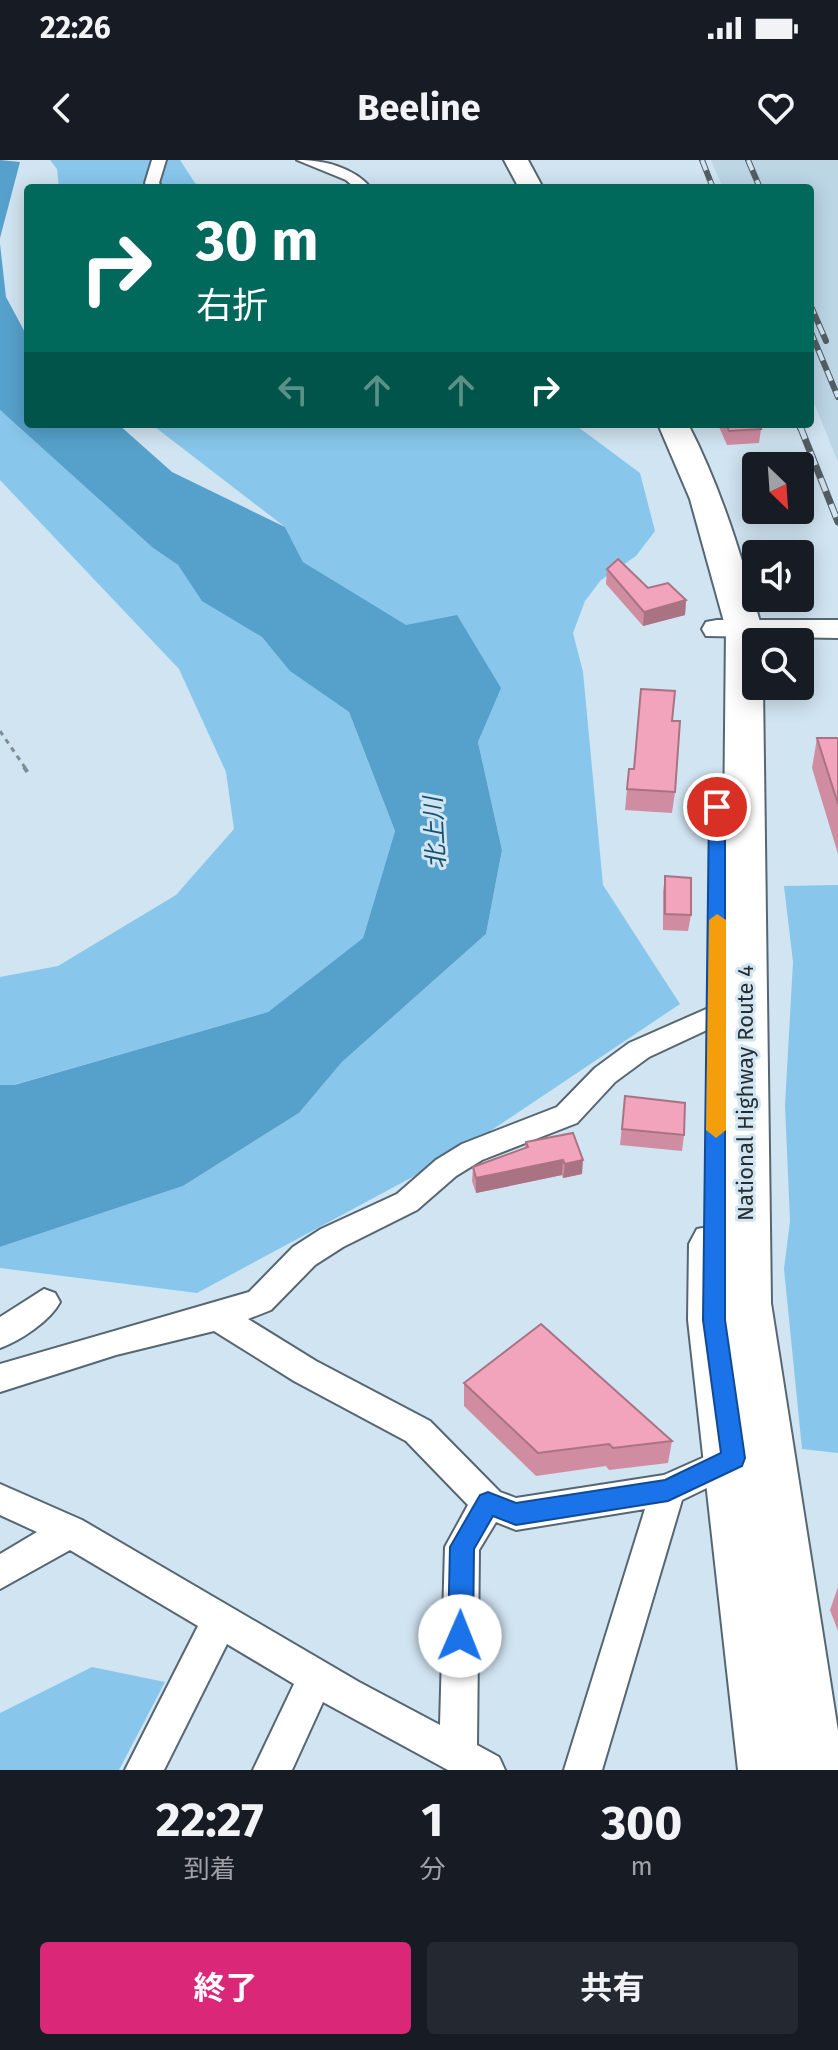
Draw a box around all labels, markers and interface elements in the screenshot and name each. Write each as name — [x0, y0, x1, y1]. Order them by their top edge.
text: 22:26 — [40, 10, 111, 46]
icon: back — [40, 86, 84, 130]
text: Beeline — [357, 86, 481, 130]
icon: heart — [754, 86, 798, 130]
text: 30 m — [196, 208, 318, 275]
icon: right — [64, 216, 168, 320]
text: 右折 — [196, 284, 268, 328]
icon: left — [271, 368, 315, 412]
icon: ahead — [355, 368, 399, 412]
icon: ahead — [439, 368, 483, 412]
icon: right — [523, 368, 567, 412]
north arrow — [742, 452, 814, 524]
map controls — [742, 452, 814, 700]
button: sound — [742, 540, 814, 612]
button: search — [742, 628, 814, 700]
pin — [683, 773, 751, 841]
icon: arrive — [695, 785, 739, 829]
water label: 北上川 — [419, 793, 451, 870]
street label: National Highway Route 4 — [732, 965, 759, 1221]
position arrow — [418, 1594, 502, 1678]
text: 22:27 — [156, 1791, 264, 1849]
text: 1 — [421, 1791, 444, 1849]
text: 300 — [601, 1794, 682, 1852]
text: m — [631, 1851, 653, 1882]
text: 到着 — [184, 1854, 236, 1885]
text: 分 — [419, 1854, 445, 1885]
button: 終了 — [40, 1942, 411, 2034]
button: 共有 — [427, 1942, 798, 2034]

